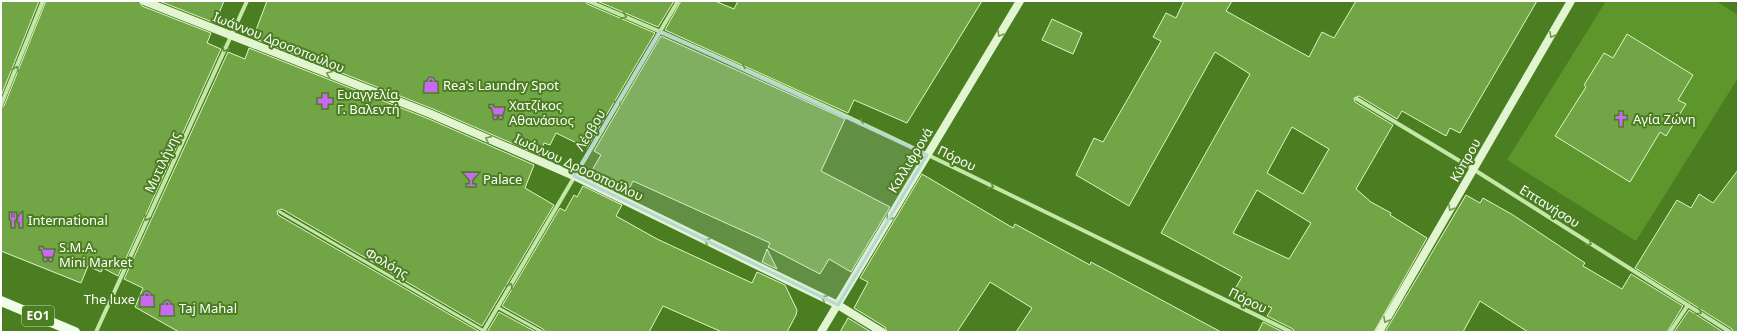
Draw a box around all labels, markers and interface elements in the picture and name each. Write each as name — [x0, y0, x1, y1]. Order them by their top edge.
street label: Ιωάννου Δροσοπούλου — [211, 7, 347, 77]
one-way arrow — [620, 11, 628, 19]
one-way arrow — [997, 30, 1004, 37]
one-way arrow — [1549, 31, 1556, 38]
one-way arrow — [222, 45, 230, 53]
one-way arrow — [739, 63, 747, 71]
one-way arrow — [11, 65, 19, 72]
one-way arrow — [325, 71, 332, 79]
shop icon: Rea's Laundry Spot — [422, 76, 440, 94]
place label: Rea's Laundry Spot — [443, 76, 559, 94]
place label: Ευαγγελία Γ. Βαλεντή — [337, 85, 400, 118]
pharmacy icon: Ευαγγελία Γ. Βαλεντή — [316, 92, 334, 110]
place label: Χατζίκος Αθανάσιος — [509, 96, 574, 129]
one-way arrow — [614, 99, 621, 106]
supermarket icon: Χατζίκος Αθανάσιος — [488, 103, 506, 121]
street label: Λέσβου — [571, 106, 609, 154]
church icon: Αγία Ζώνη — [1612, 110, 1630, 128]
place label: Αγία Ζώνη — [1633, 110, 1696, 128]
one-way arrow — [857, 118, 864, 126]
street label: Καλλιφρονά — [883, 124, 937, 196]
street label: Μυτιλήνης — [140, 128, 184, 196]
street label: Ιωάννου Δροσοπούλου — [512, 129, 646, 205]
street label: Κύπρου — [1445, 135, 1485, 185]
one-way arrow — [485, 136, 492, 144]
street label: Πόρου — [935, 141, 979, 175]
bar icon: Palace — [462, 170, 480, 188]
place label: Palace — [483, 170, 522, 188]
street label: Επτανήσου — [1516, 180, 1584, 232]
one-way arrow — [987, 181, 994, 189]
one-way arrow — [1449, 204, 1456, 211]
restaurant icon: International — [7, 211, 25, 229]
place label: International — [28, 211, 108, 229]
one-way arrow — [144, 214, 152, 222]
one-way arrow — [887, 214, 894, 221]
place label: S.M.A. Mini Market — [59, 238, 133, 271]
one-way arrow — [704, 238, 712, 246]
one-way arrow — [1585, 238, 1592, 245]
street label: Φολόης — [362, 243, 412, 283]
supermarket icon: S.M.A. Mini Market — [38, 245, 56, 263]
one-way arrow — [505, 283, 512, 290]
street label: Πόρου — [1226, 283, 1270, 317]
place label: The luxe — [84, 290, 135, 308]
shop icon: The luxe — [138, 290, 156, 308]
one-way arrow — [821, 295, 828, 303]
shop icon: Taj Mahal — [158, 299, 176, 317]
place label: Taj Mahal — [179, 299, 237, 317]
road number: ΕΟ1 — [22, 306, 54, 326]
one-way arrow — [1695, 307, 1702, 315]
one-way arrow — [1383, 316, 1390, 323]

